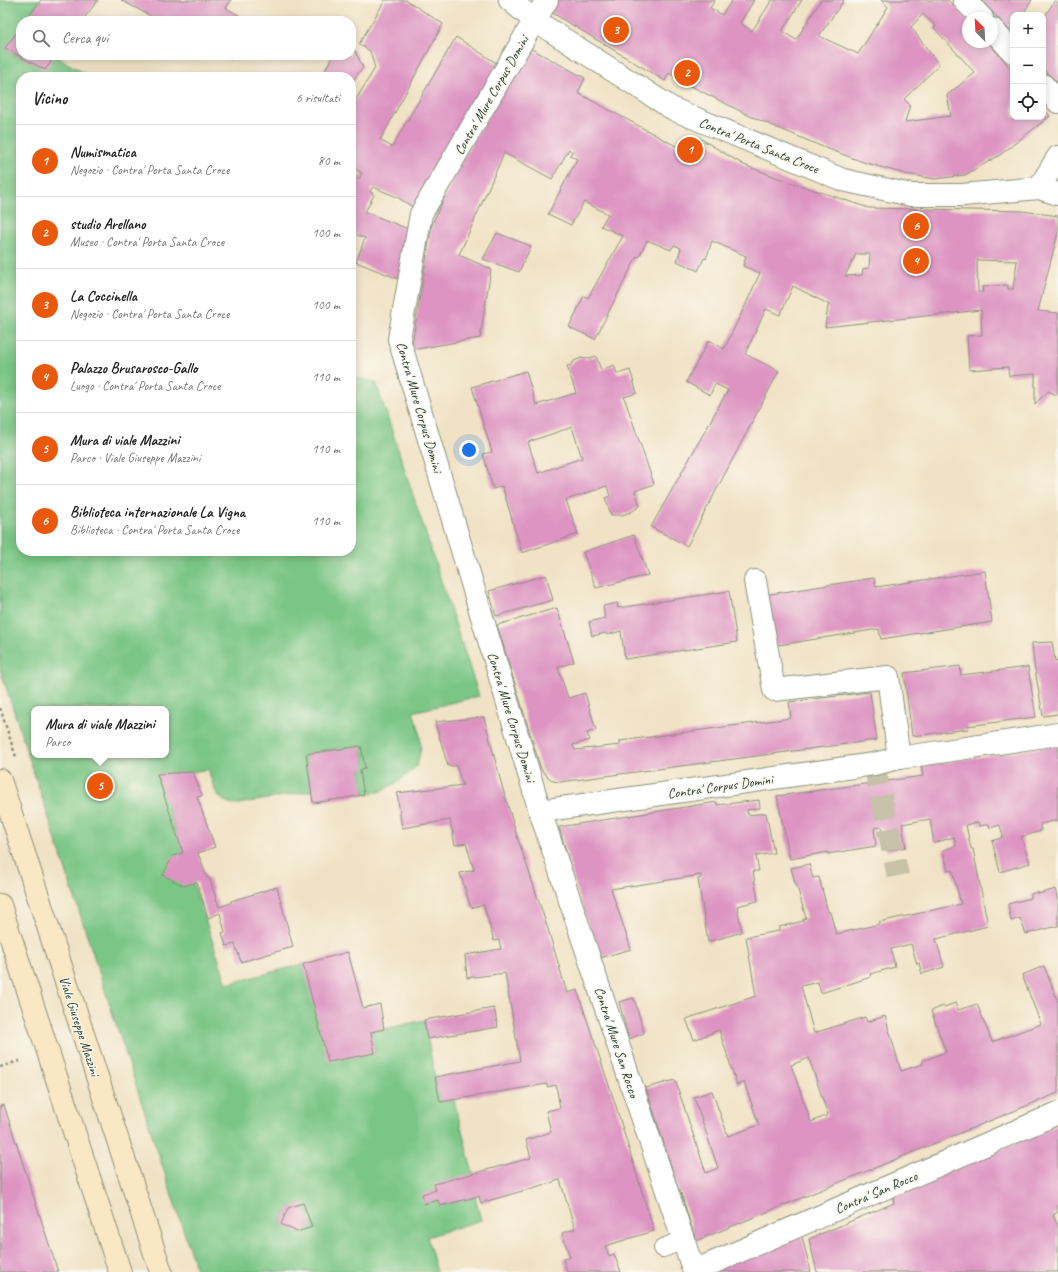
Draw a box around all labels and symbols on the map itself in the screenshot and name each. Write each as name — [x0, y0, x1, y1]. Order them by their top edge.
north arrow — [962, 12, 998, 48]
pin: 3 — [603, 15, 629, 45]
street label: Contra' Mure Corpus Domini — [450, 31, 534, 158]
pin: 2 — [674, 58, 700, 88]
street label: Contra' Porta Santa Croce — [697, 114, 822, 178]
pin: 1 — [677, 135, 703, 165]
pin: 6 — [903, 211, 929, 241]
pin: 4 — [903, 246, 929, 276]
street label: Contra' Mure Corpus Domini — [393, 340, 447, 477]
your location — [459, 440, 479, 460]
street label: Contra' Mure Corpus Domini — [484, 650, 540, 786]
street label: Contra' Corpus Domini — [666, 770, 776, 802]
pin: 5 — [87, 771, 113, 801]
street label: Viale Giuseppe Mazzini — [55, 974, 104, 1081]
street label: Contra' Mure San Rocco — [591, 985, 643, 1102]
street label: Contra' San Rocco — [833, 1167, 921, 1217]

